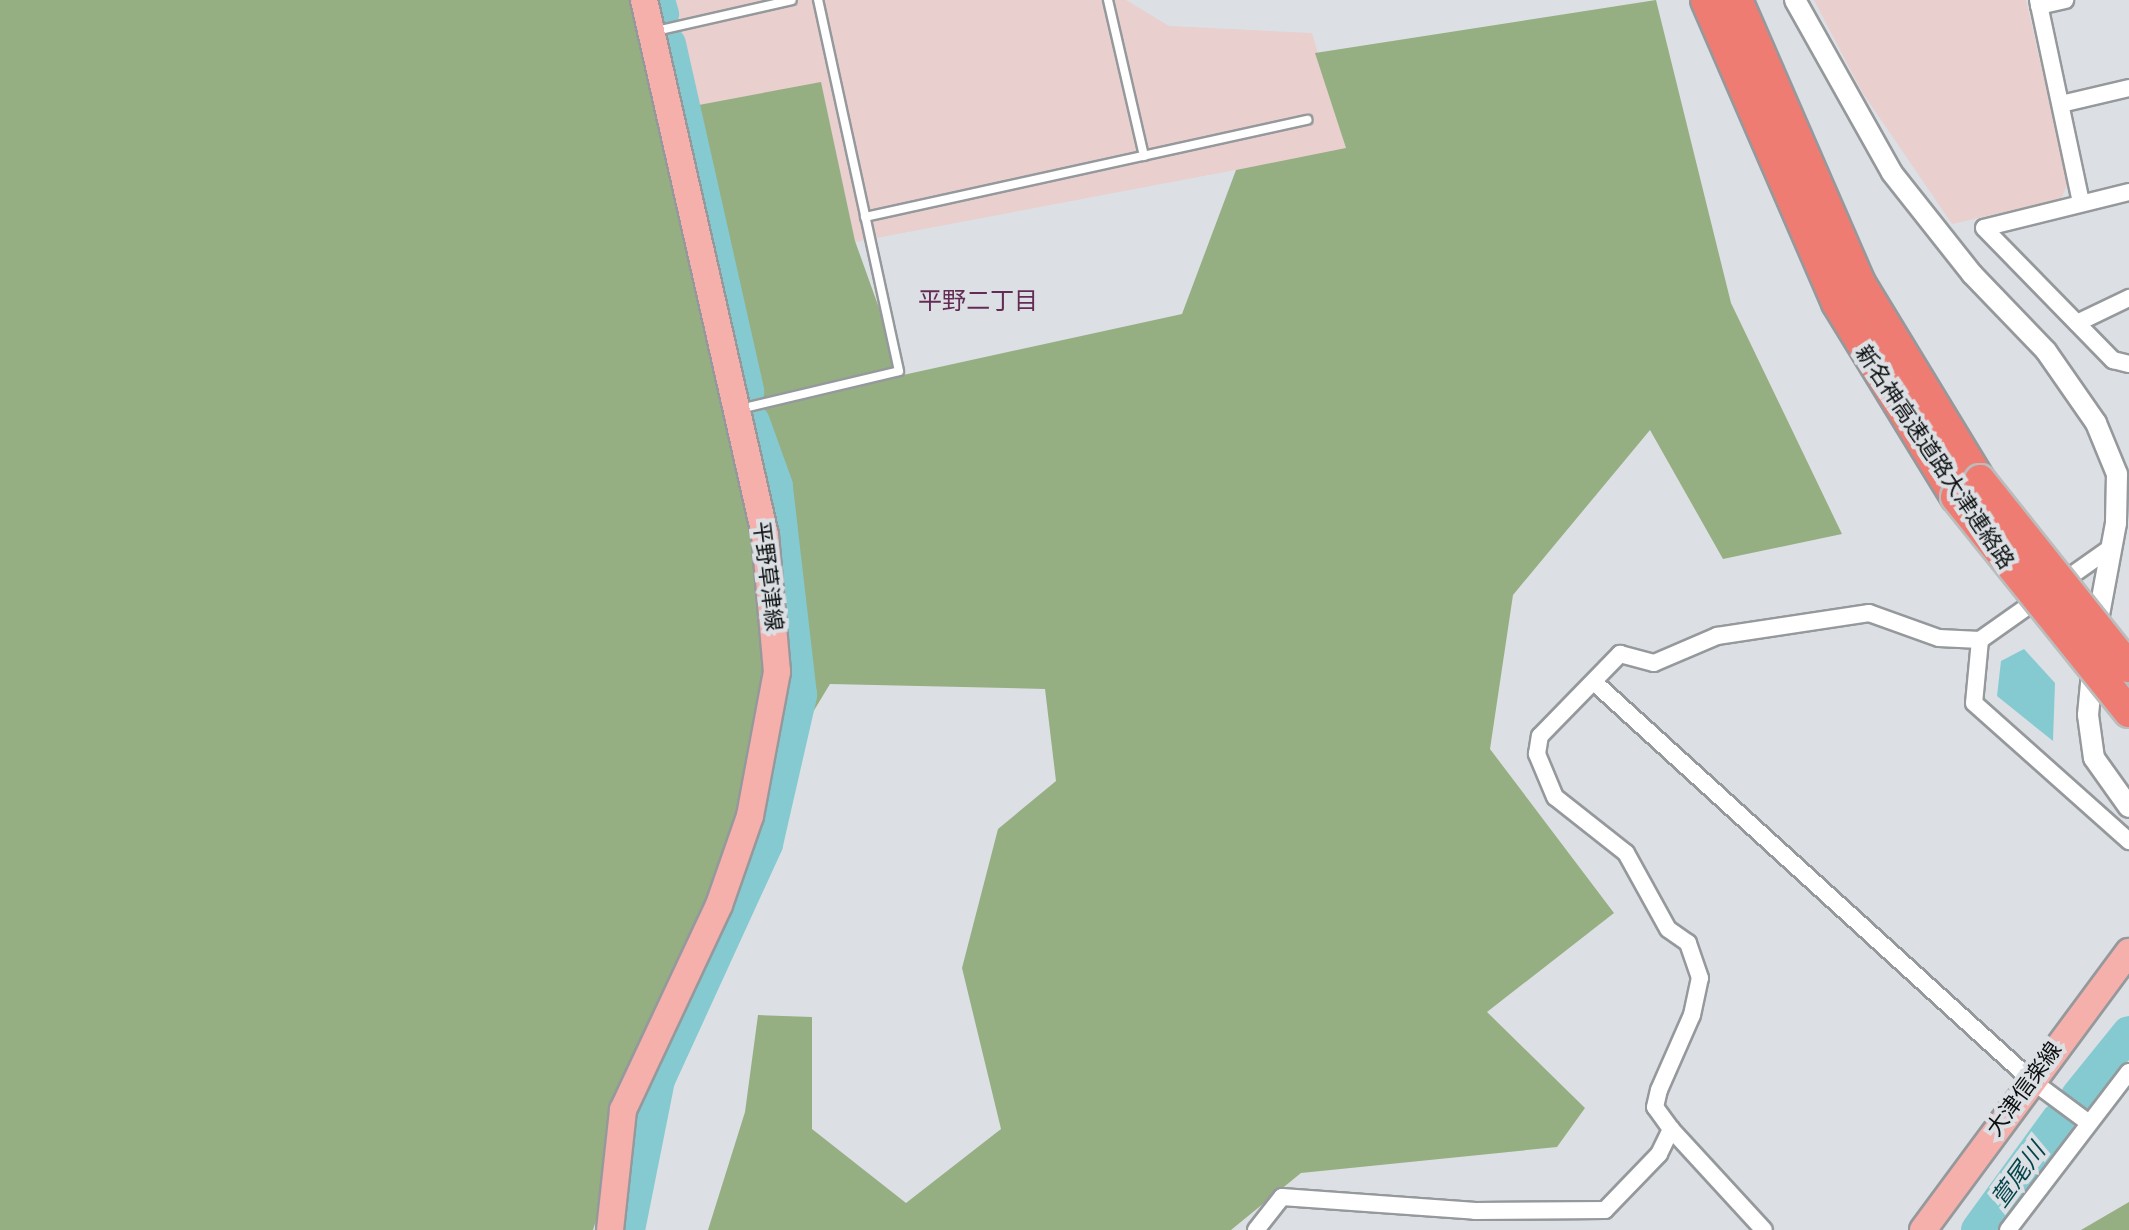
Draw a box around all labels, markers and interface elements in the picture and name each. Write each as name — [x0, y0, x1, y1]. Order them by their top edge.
district label: 平野二丁目 — [918, 287, 1038, 315]
street label: 新名神高速道路大津連絡路 — [1850, 340, 2020, 574]
street label: 平野草津線 — [748, 520, 788, 632]
street label: 大津信楽線 — [1981, 1037, 2067, 1141]
water label: 萱尾川 — [1985, 1137, 2051, 1213]

